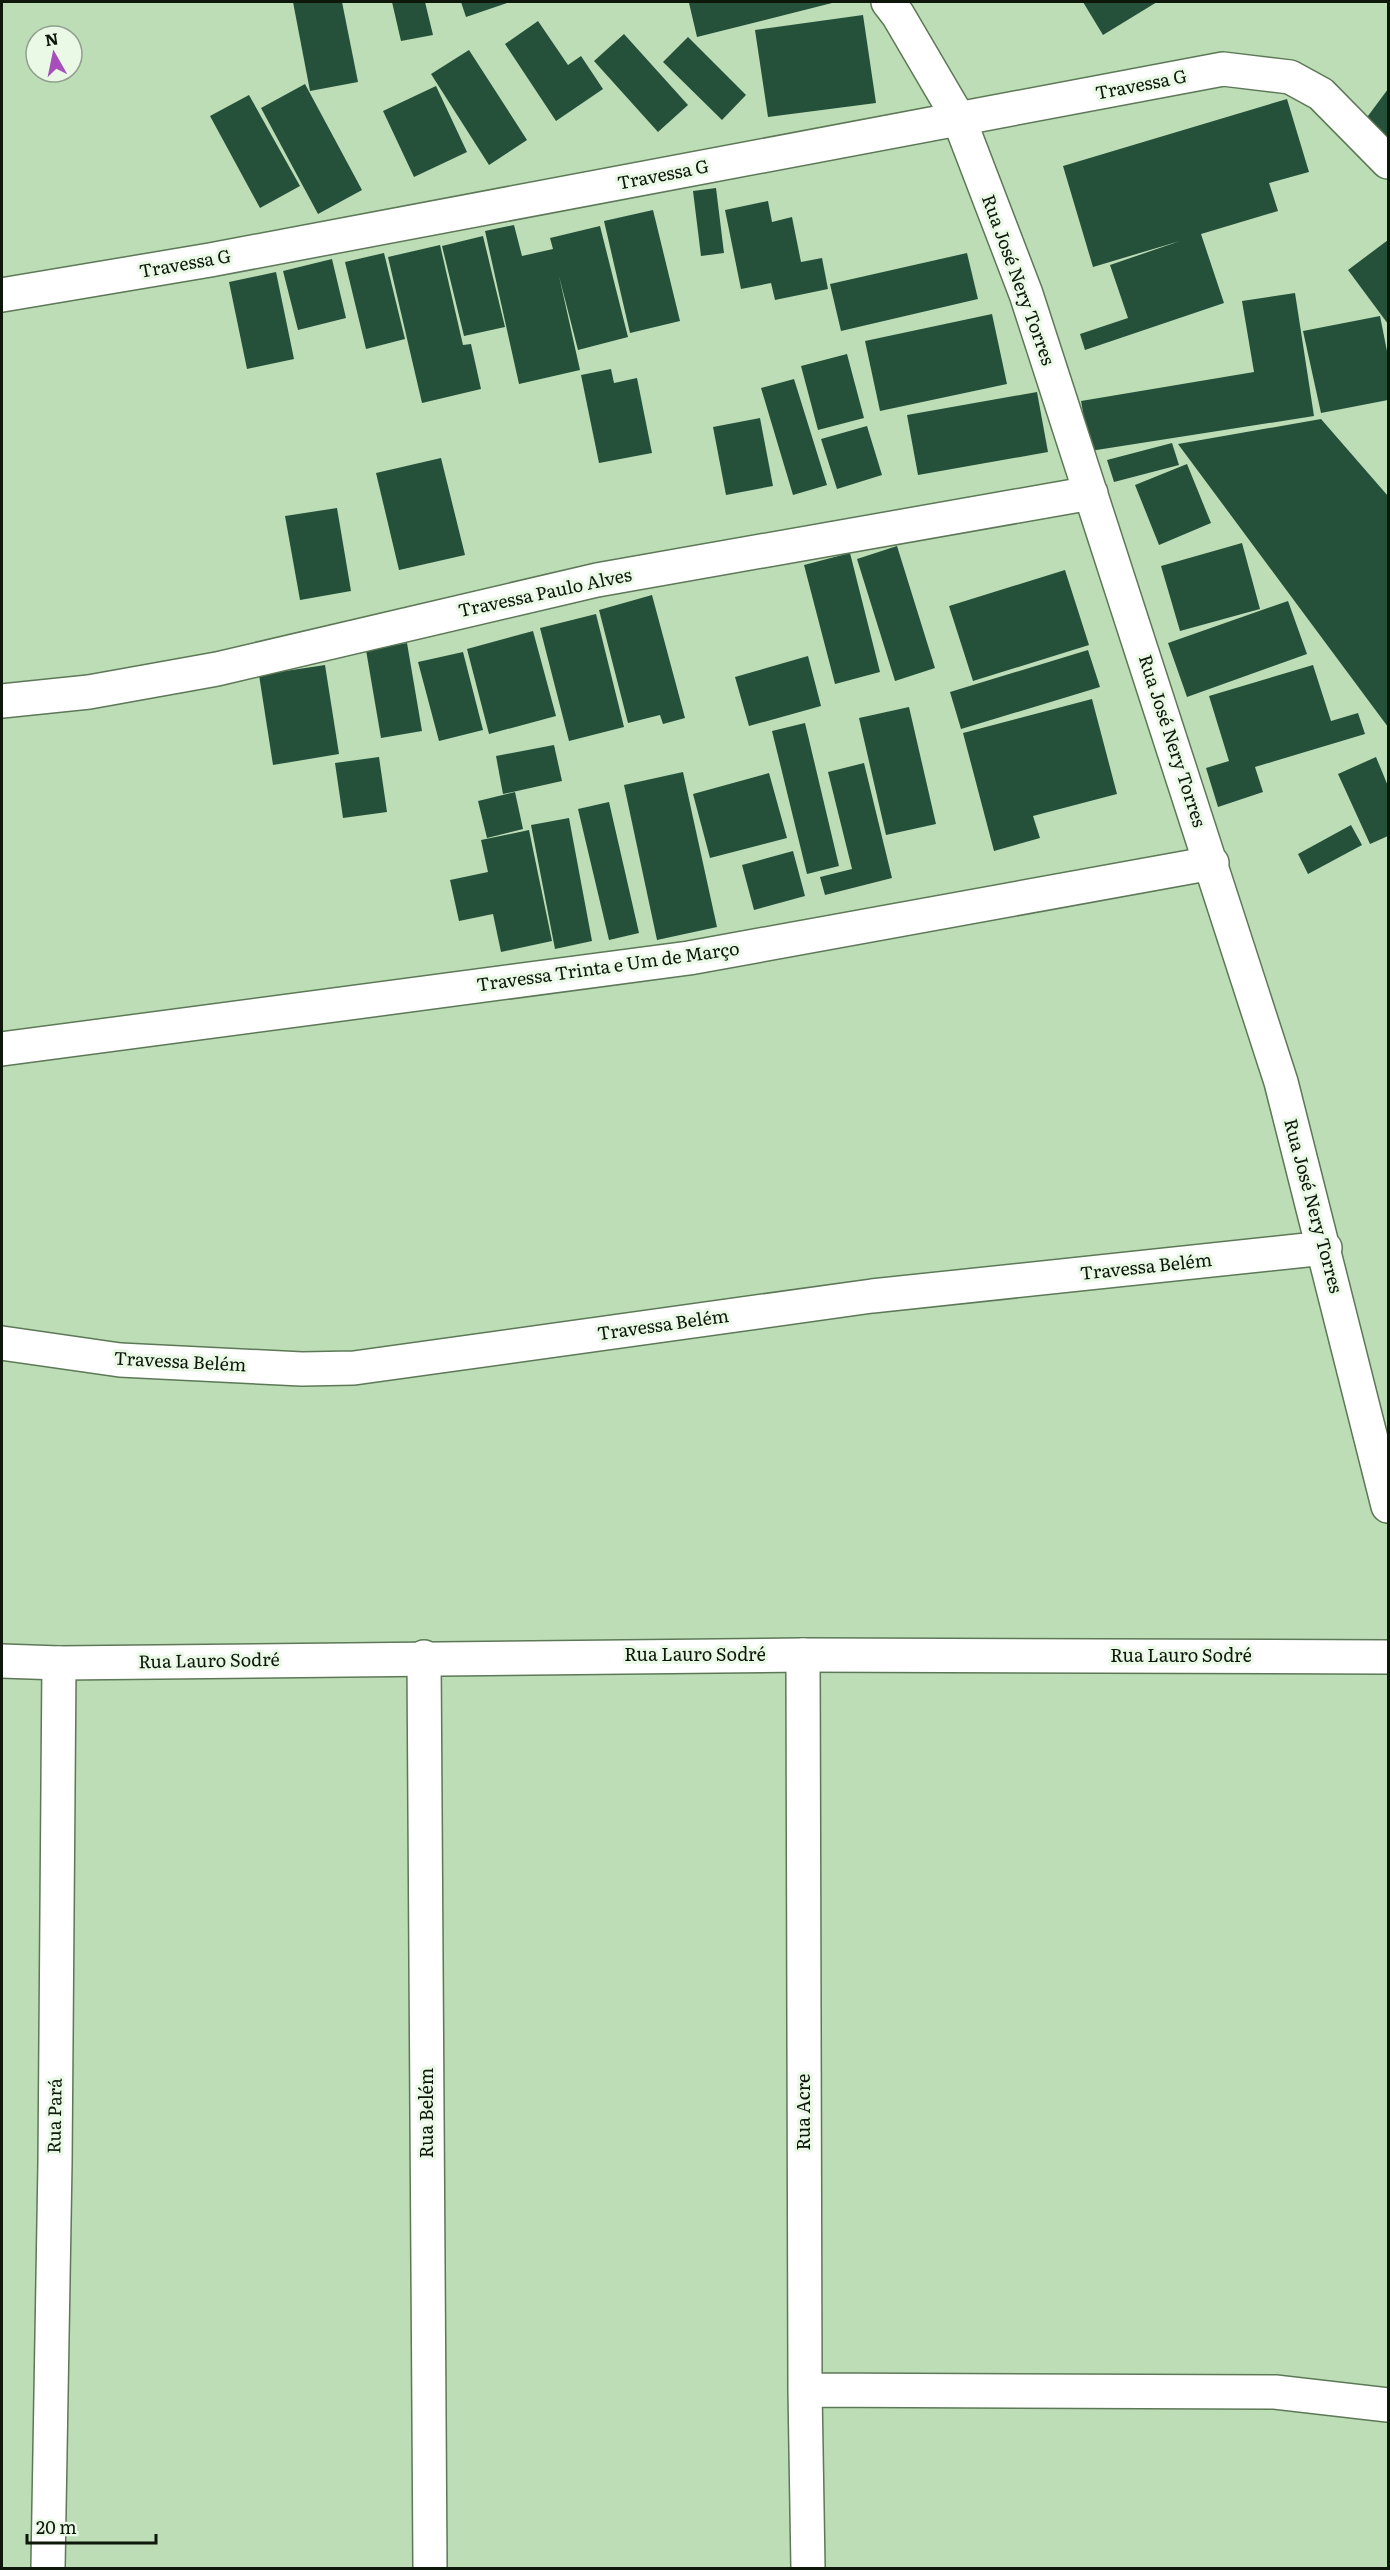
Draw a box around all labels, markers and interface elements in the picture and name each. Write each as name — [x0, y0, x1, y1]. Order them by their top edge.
north arrow — [24, 24, 84, 84]
text: N — [43, 25, 60, 51]
street label: Travessa G — [1093, 61, 1189, 106]
street label: Travessa G — [615, 151, 711, 196]
street label: Rua José Nery Torres — [976, 190, 1063, 369]
street label: Travessa G — [137, 241, 233, 284]
street label: Travessa Paulo Alves — [455, 560, 634, 623]
street label: Rua José Nery Torres — [1133, 651, 1214, 830]
street label: Travessa Trinta e Um de Março — [475, 934, 741, 997]
street label: Rua José Nery Torres — [1278, 1115, 1351, 1296]
street label: Travessa Belém — [1078, 1245, 1213, 1286]
street label: Travessa Belém — [595, 1301, 730, 1346]
street label: Travessa Belém — [113, 1344, 247, 1377]
street label: Rua Lauro Sodré — [624, 1640, 766, 1667]
street label: Rua Lauro Sodré — [1110, 1641, 1252, 1668]
street label: Rua Lauro Sodré — [138, 1645, 280, 1674]
street label: Rua Belém — [412, 2068, 439, 2158]
street label: Rua Acre — [789, 2074, 816, 2150]
street label: Rua Pará — [39, 2078, 68, 2154]
scale bar — [27, 2507, 156, 2545]
text: 20 m — [36, 2513, 77, 2540]

